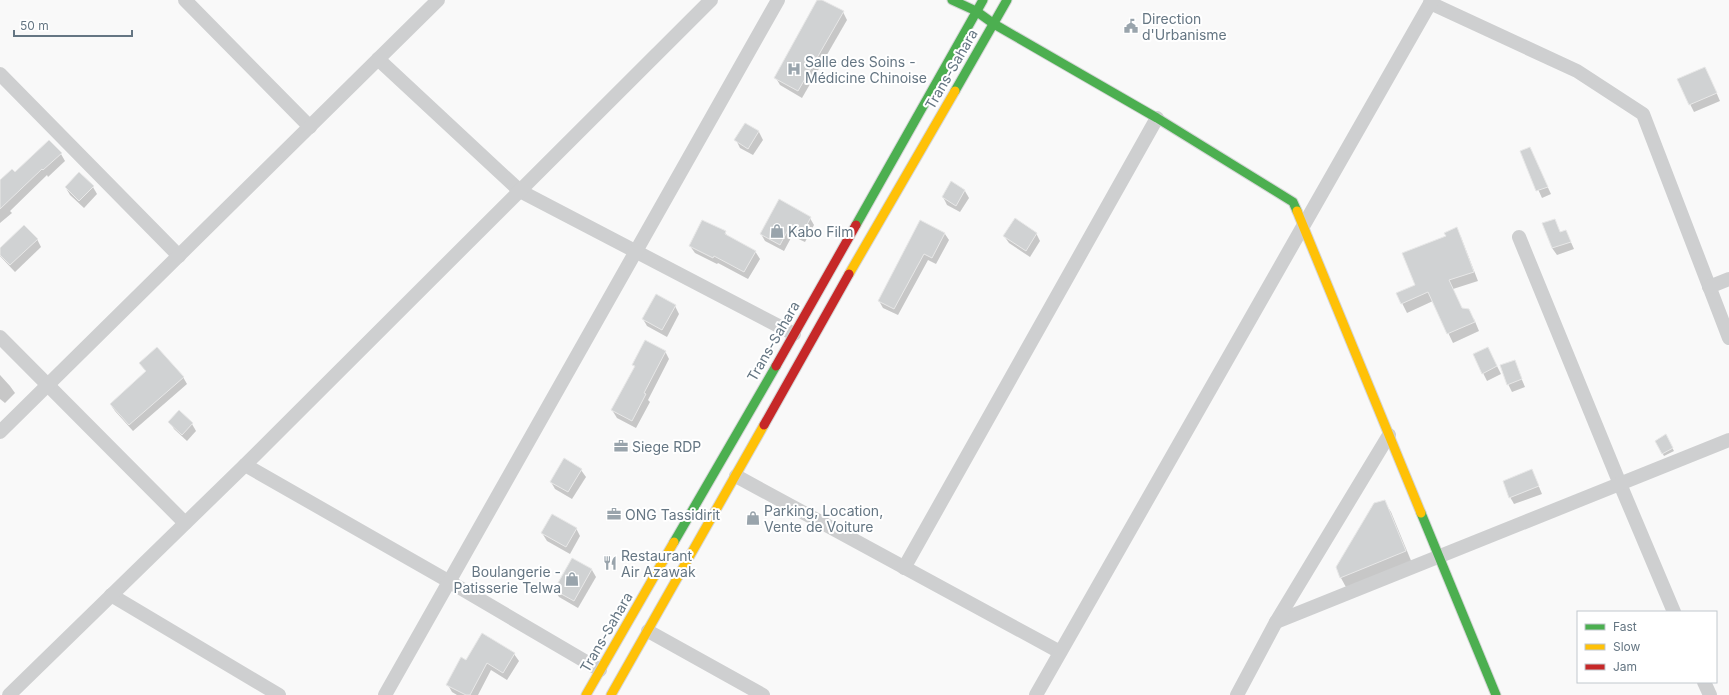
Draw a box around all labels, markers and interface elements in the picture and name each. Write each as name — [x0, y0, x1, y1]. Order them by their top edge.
place label: Direction d'Urbanisme — [1142, 10, 1227, 43]
scale bar — [14, 12, 132, 38]
text: 50 m — [20, 18, 49, 33]
public building icon: Direction d'Urbanisme — [1123, 18, 1139, 34]
street label: Trans-Sahara — [921, 26, 981, 112]
place label: Salle des Soins - Médicine Chinoise — [805, 53, 927, 86]
hospital icon: Salle des Soins - Médicine Chinoise — [786, 61, 802, 77]
shop icon: Kabo Film — [769, 223, 785, 239]
place label: Kabo Film — [788, 223, 853, 240]
street label: Trans-Sahara — [743, 298, 803, 384]
office icon: Siege RDP — [613, 438, 629, 454]
place label: Siege RDP — [632, 438, 701, 455]
place label: Parking, Location, Vente de Voiture — [764, 502, 883, 535]
office icon: ONG Tassidirit — [606, 506, 622, 522]
place label: ONG Tassidirit — [625, 506, 721, 523]
shop icon: Parking, Location, Vente de Voiture — [745, 510, 761, 526]
place label: Restaurant Air Azawak — [621, 547, 696, 580]
restaurant icon: Restaurant Air Azawak — [602, 555, 618, 571]
place label: Boulangerie - Patisserie Telwa — [453, 563, 561, 596]
shop icon: Boulangerie - Patisserie Telwa — [564, 571, 580, 587]
street label: Trans-Sahara — [576, 589, 636, 675]
legend — [1577, 611, 1717, 683]
text: Fast — [1613, 619, 1637, 634]
text: Slow — [1613, 639, 1641, 654]
text: Jam — [1613, 659, 1637, 674]

